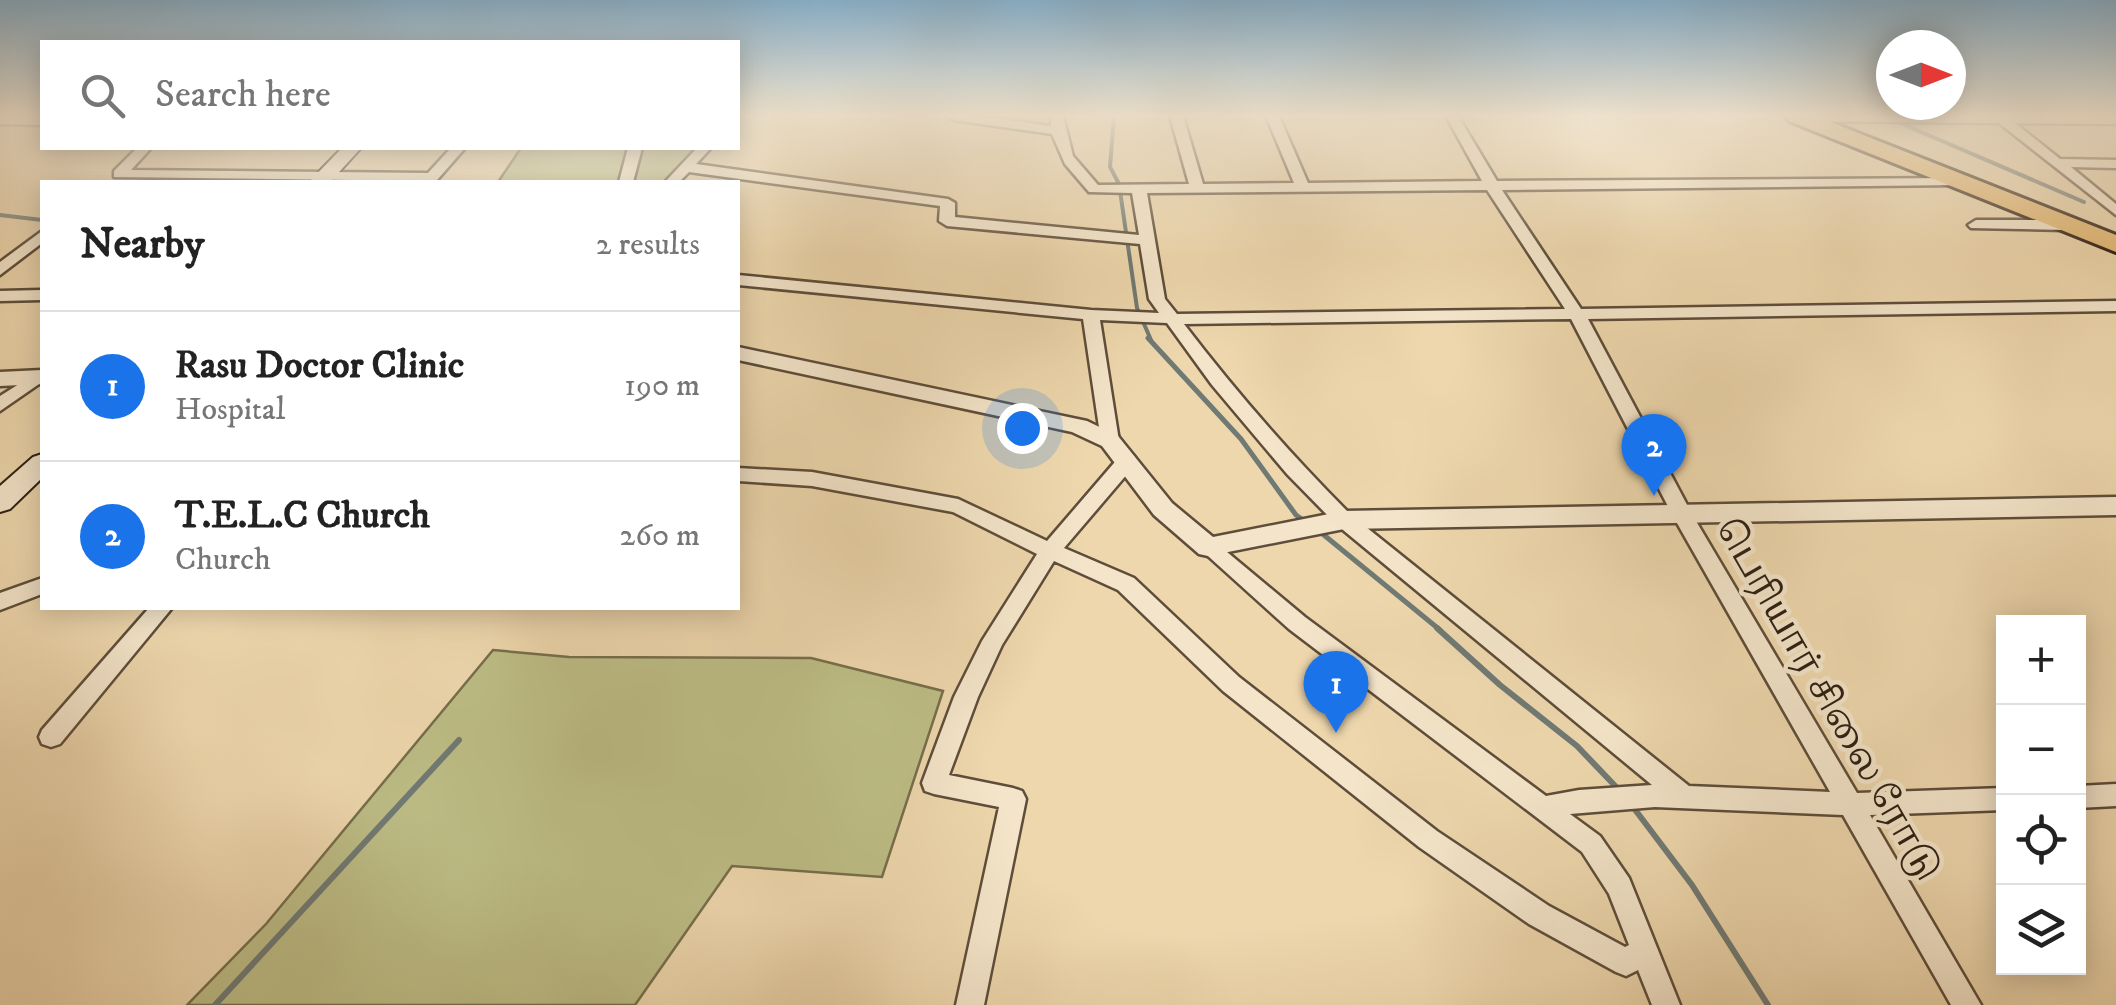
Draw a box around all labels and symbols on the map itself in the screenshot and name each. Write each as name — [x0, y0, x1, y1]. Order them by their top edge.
north arrow — [1876, 30, 1966, 120]
your location — [997, 403, 1048, 454]
pin: 2 — [1622, 414, 1686, 496]
street label: பெரியார் சிலை ரோடு — [1705, 511, 1949, 889]
pin: 1 — [1304, 650, 1368, 733]

